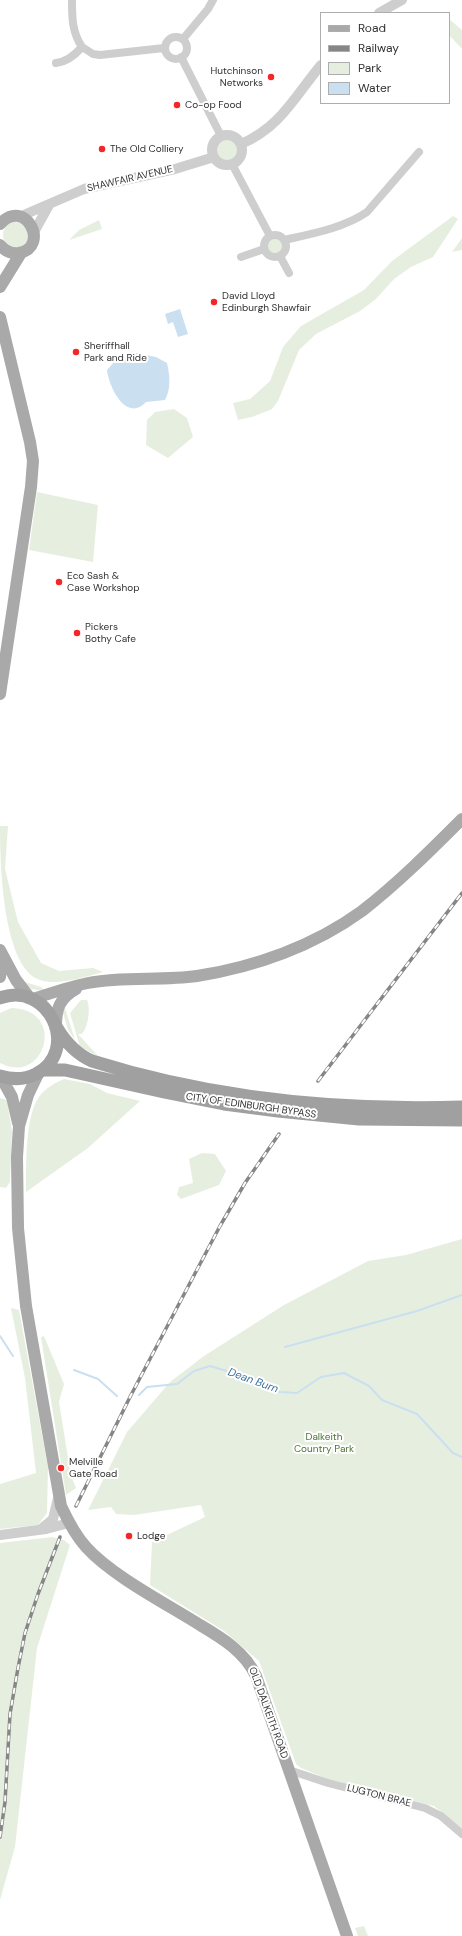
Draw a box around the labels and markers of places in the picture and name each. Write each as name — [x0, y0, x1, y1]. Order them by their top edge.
place label: Hutchinson Networks — [210, 65, 263, 88]
marker: Hutchinson Networks — [266, 72, 276, 82]
place label: Co-op Food — [185, 99, 242, 111]
marker: Co-op Food — [172, 100, 182, 110]
place label: The Old Colliery — [110, 143, 183, 155]
marker: The Old Colliery — [97, 144, 107, 154]
place label: David Lloyd Edinburgh Shawfair — [222, 290, 311, 314]
marker: David Lloyd Edinburgh Shawfair — [209, 297, 219, 307]
place label: Sheriffhall Park and Ride — [84, 340, 147, 364]
marker: Sheriffhall Park and Ride — [71, 347, 81, 357]
place label: Eco Sash & Case Workshop — [67, 570, 139, 594]
marker: Eco Sash & Case Workshop — [54, 577, 64, 587]
place label: Pickers Bothy Cafe — [85, 621, 136, 644]
marker: Pickers Bothy Cafe — [72, 628, 82, 638]
place label: Melville Gate Road — [69, 1456, 117, 1480]
marker: Melville Gate Road — [56, 1463, 66, 1473]
place label: Lodge — [137, 1530, 165, 1542]
marker: Lodge — [124, 1531, 134, 1541]

